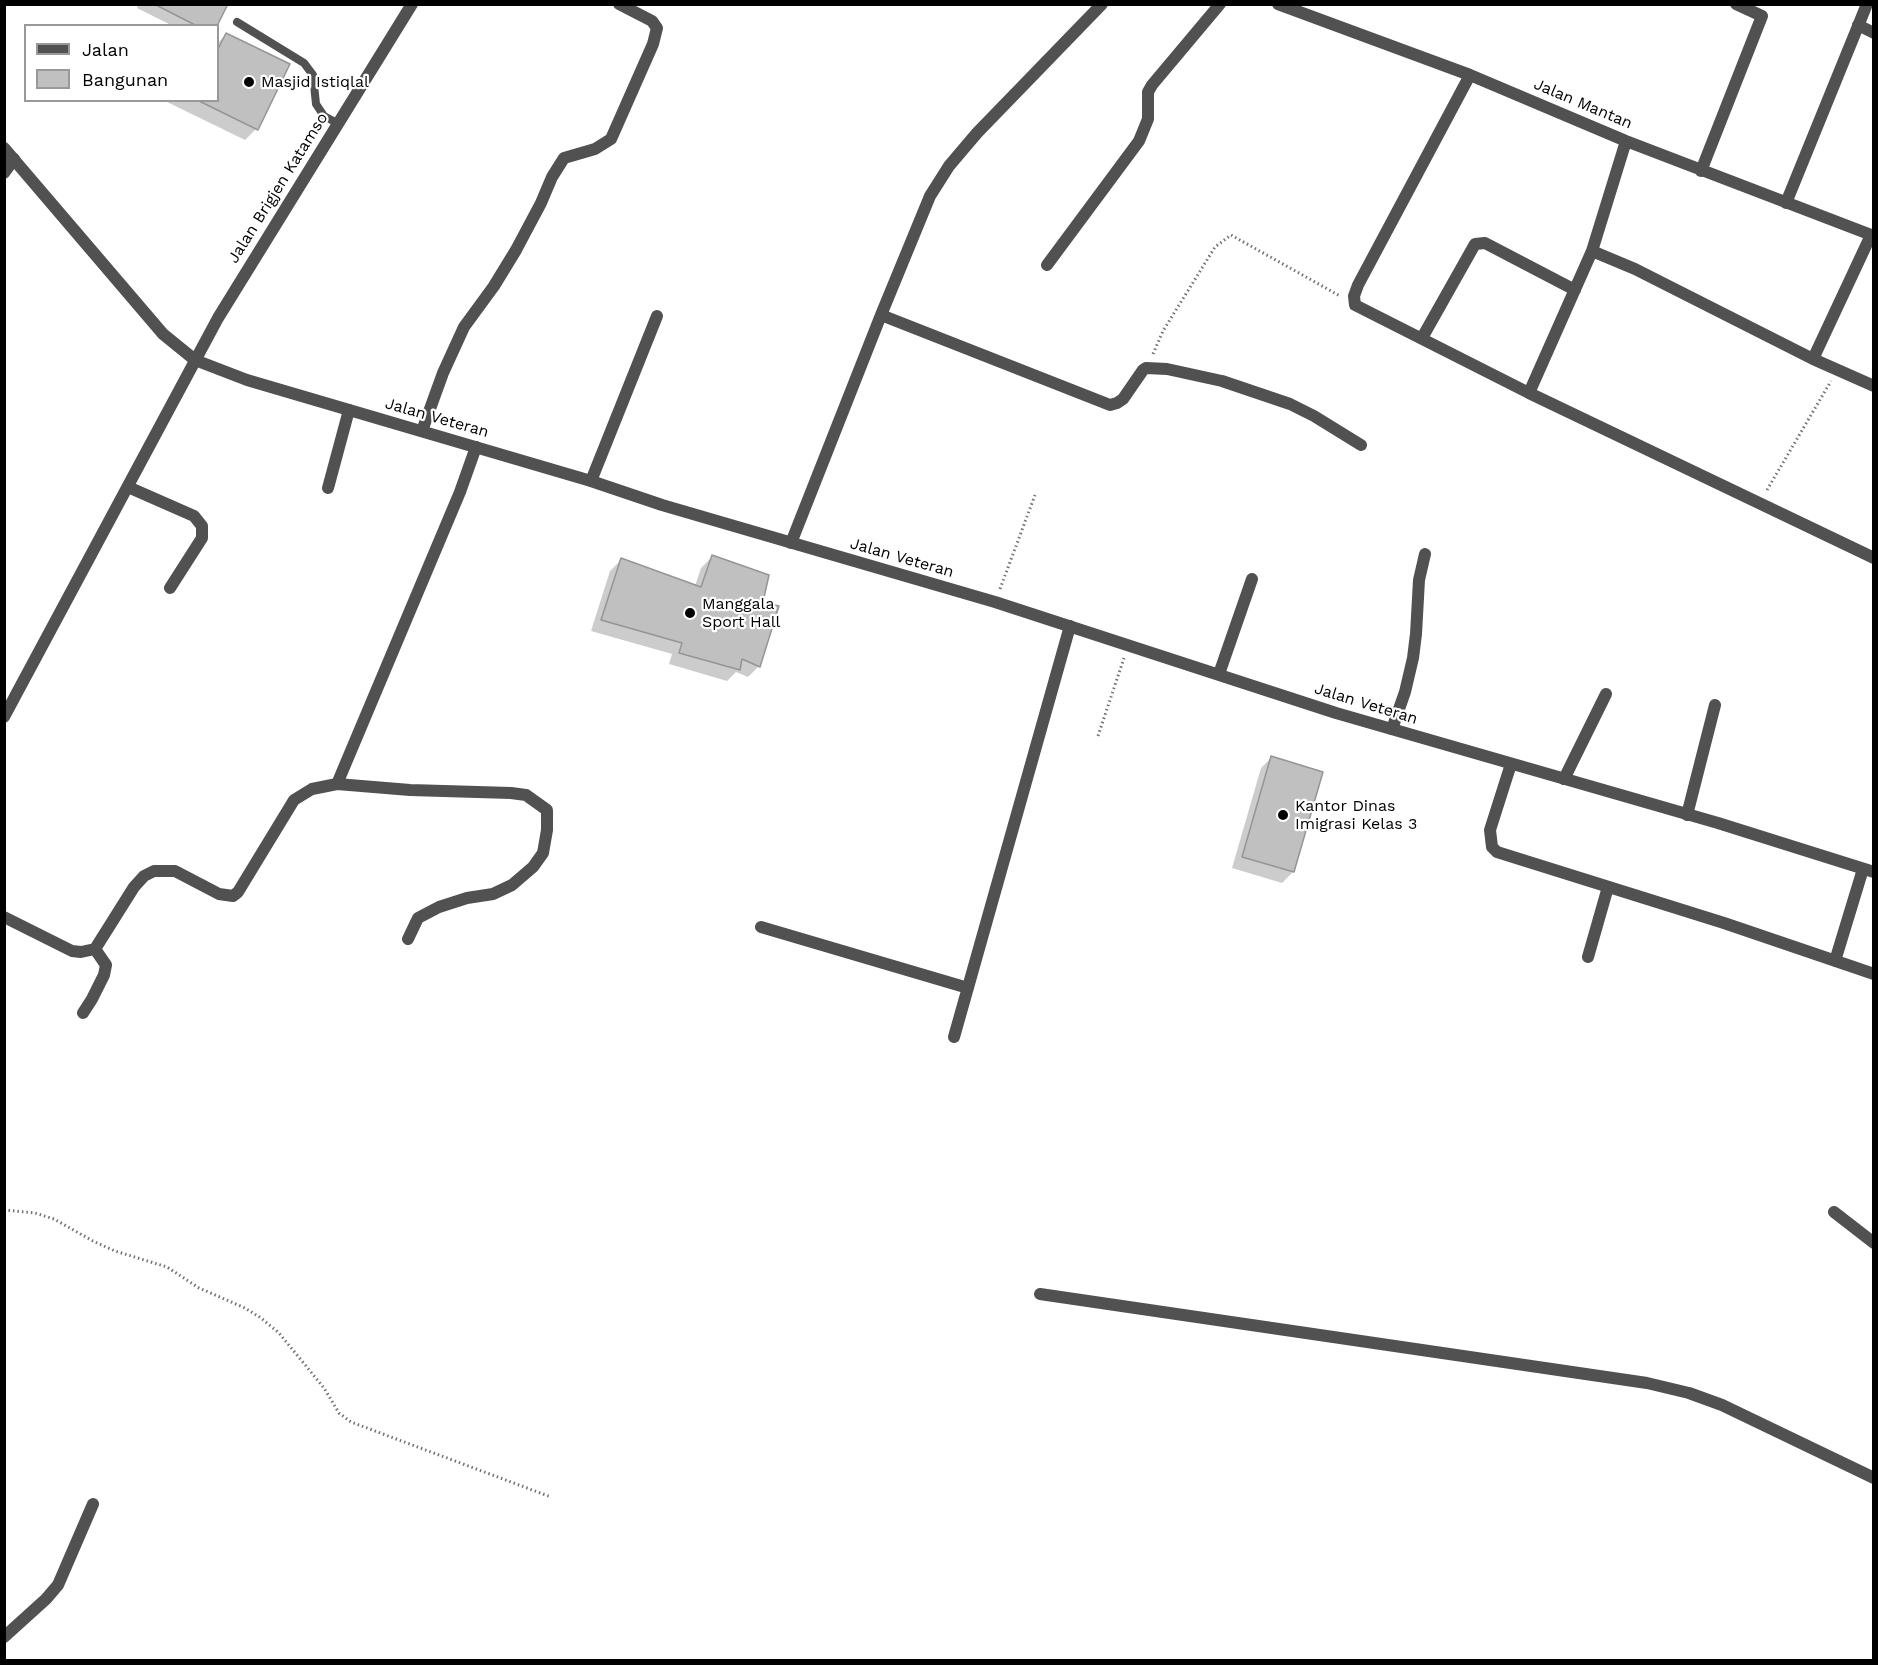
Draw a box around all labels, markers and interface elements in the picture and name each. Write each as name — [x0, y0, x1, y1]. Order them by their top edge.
legend — [24, 24, 219, 102]
text: Jalan — [82, 39, 129, 60]
text: Bangunan — [82, 69, 168, 90]
place label: Masjid Istiqlal — [261, 72, 369, 92]
marker: Masjid Istiqlal — [242, 75, 256, 89]
street label: Jalan Mantan — [1531, 75, 1635, 133]
street label: Jalan Brigjen Katamso — [224, 109, 332, 267]
street label: Jalan Veteran — [383, 394, 491, 442]
street label: Jalan Veteran — [848, 534, 956, 582]
place label: Manggala Sport Hall — [702, 594, 781, 632]
marker: Manggala Sport Hall — [683, 606, 697, 620]
street label: Jalan Veteran — [1312, 679, 1420, 729]
place label: Kantor Dinas Imigrasi Kelas 3 — [1295, 796, 1417, 834]
marker: Kantor Dinas Imigrasi Kelas 3 — [1276, 808, 1290, 822]

